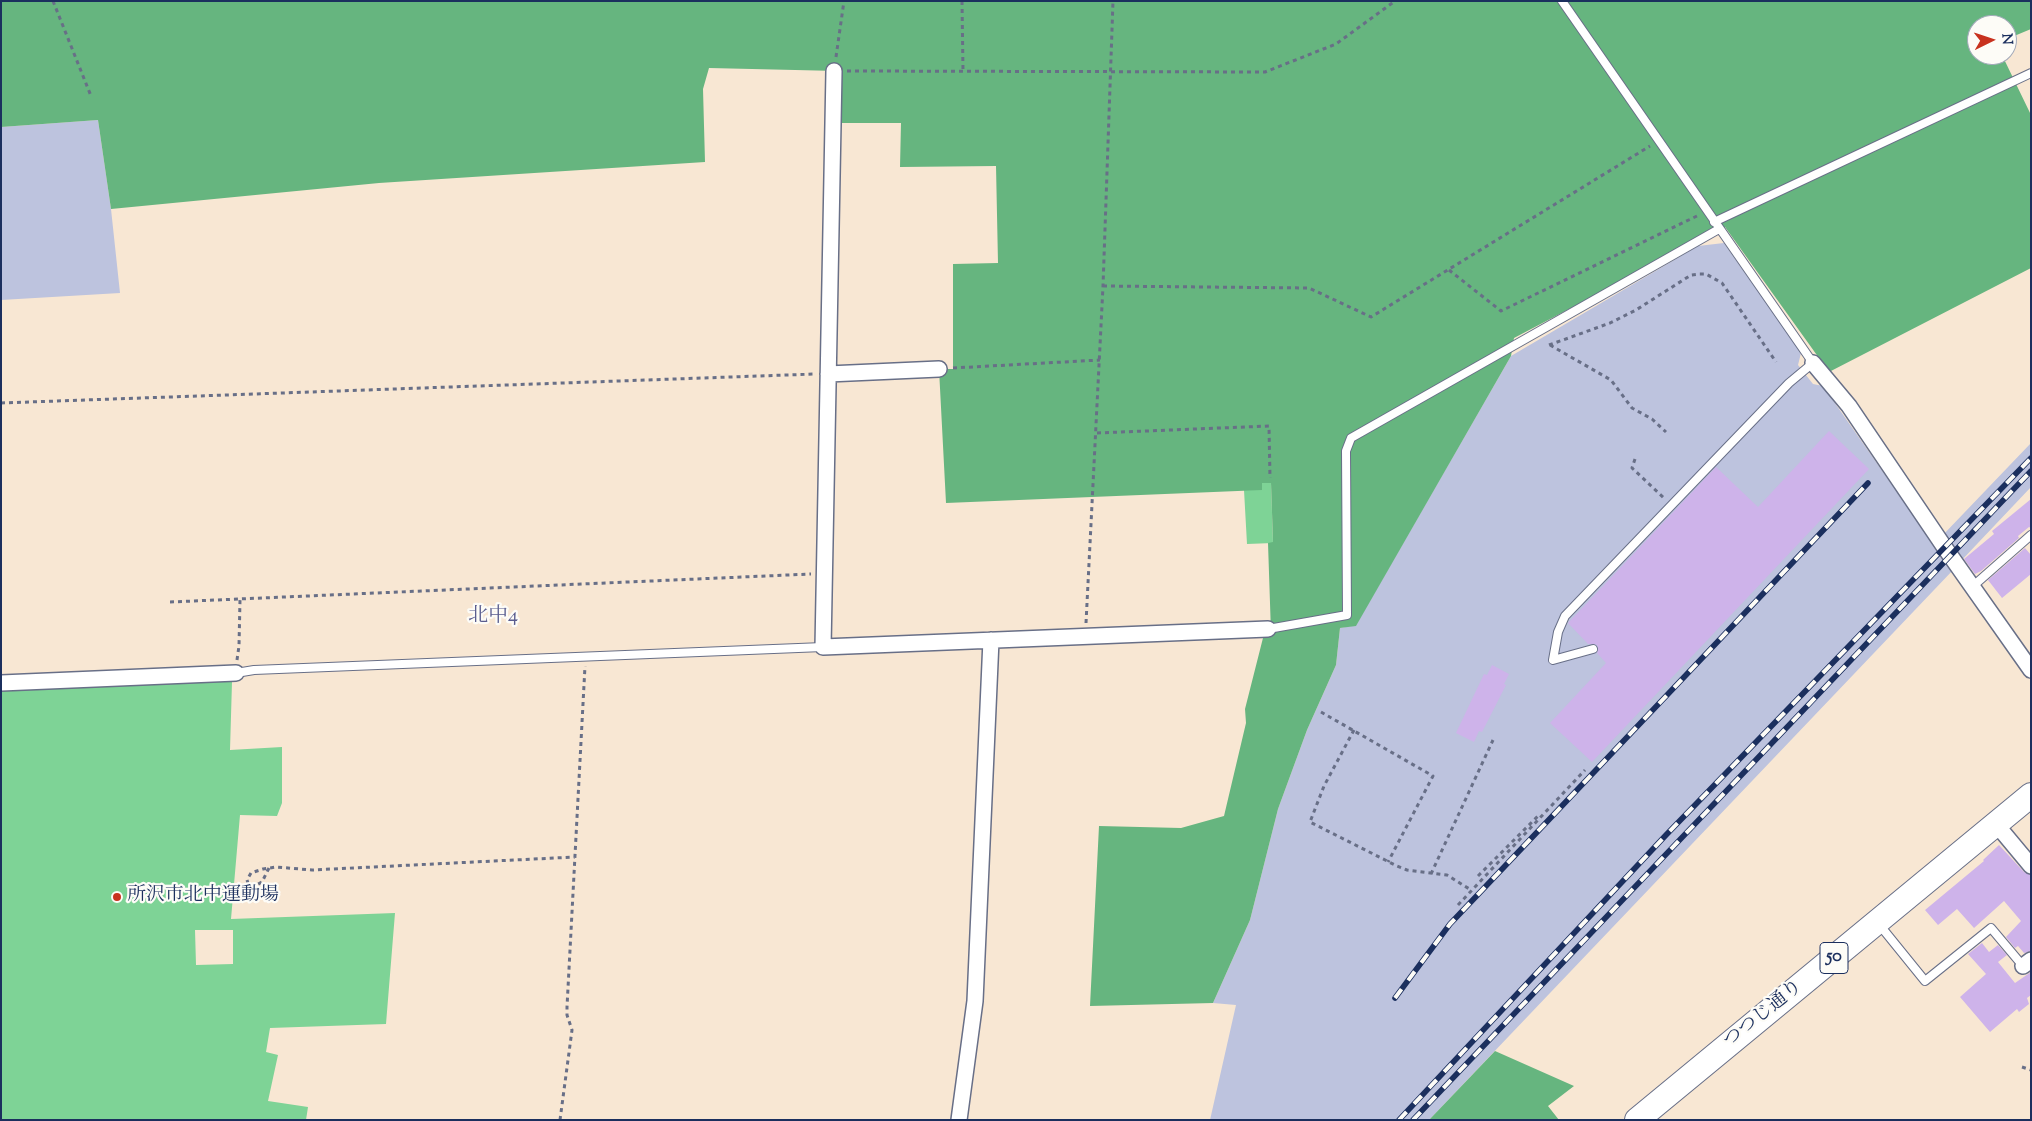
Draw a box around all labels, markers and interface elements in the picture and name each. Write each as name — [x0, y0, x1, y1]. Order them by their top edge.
north arrow — [1967, 15, 2017, 65]
text: N — [1996, 33, 2016, 45]
district label: 北中4 — [468, 606, 518, 630]
place label: 所沢市北中運動場 — [127, 886, 279, 908]
marker: 所沢市北中運動場 — [111, 891, 123, 903]
road number: 50 — [1820, 942, 1848, 974]
street label: つつじ通り — [1720, 976, 1808, 1054]

